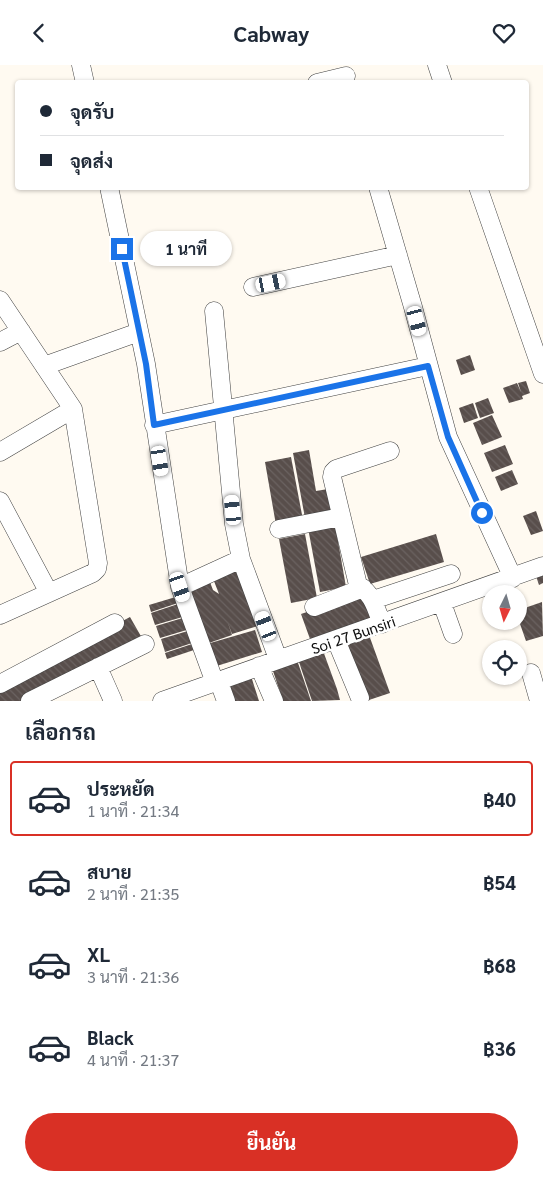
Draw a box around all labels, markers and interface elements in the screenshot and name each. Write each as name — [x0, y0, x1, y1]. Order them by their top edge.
icon: back — [25, 19, 53, 47]
text: Cabway — [234, 19, 309, 47]
icon: heart — [490, 19, 518, 47]
text: จุดรับ — [70, 99, 114, 123]
text: จุดส่ง — [70, 148, 113, 172]
callout: 1 นาที — [140, 231, 232, 267]
route end — [111, 238, 133, 260]
text: 1 นาที — [165, 238, 207, 259]
car — [254, 273, 287, 293]
car — [405, 305, 428, 337]
car — [150, 445, 169, 477]
car — [223, 494, 242, 526]
route start — [471, 502, 493, 524]
car — [168, 570, 191, 604]
north arrow — [482, 585, 528, 630]
map controls — [482, 585, 527, 685]
car — [253, 609, 278, 643]
street label: Soi 27 Bunsiri — [308, 611, 398, 657]
button: locate — [482, 640, 527, 685]
text: เลือกรถ — [25, 717, 96, 745]
icon: car — [27, 776, 72, 821]
text: ประหยัด — [87, 776, 155, 800]
text: ฿40 — [483, 787, 516, 811]
text: 1 นาที · 21:34 — [87, 800, 179, 821]
icon: car — [27, 859, 72, 904]
text: สบาย — [87, 859, 132, 883]
text: ฿54 — [483, 870, 516, 894]
text: 2 นาที · 21:35 — [87, 883, 179, 904]
icon: car — [27, 942, 72, 987]
text: XL — [87, 942, 110, 966]
text: ฿68 — [483, 953, 516, 977]
text: 3 นาที · 21:36 — [87, 966, 179, 987]
icon: car — [27, 1025, 72, 1070]
text: Black — [87, 1025, 134, 1049]
text: ฿36 — [483, 1036, 516, 1060]
text: 4 นาที · 21:37 — [87, 1049, 179, 1070]
button: ยืนยัน — [25, 1113, 518, 1171]

